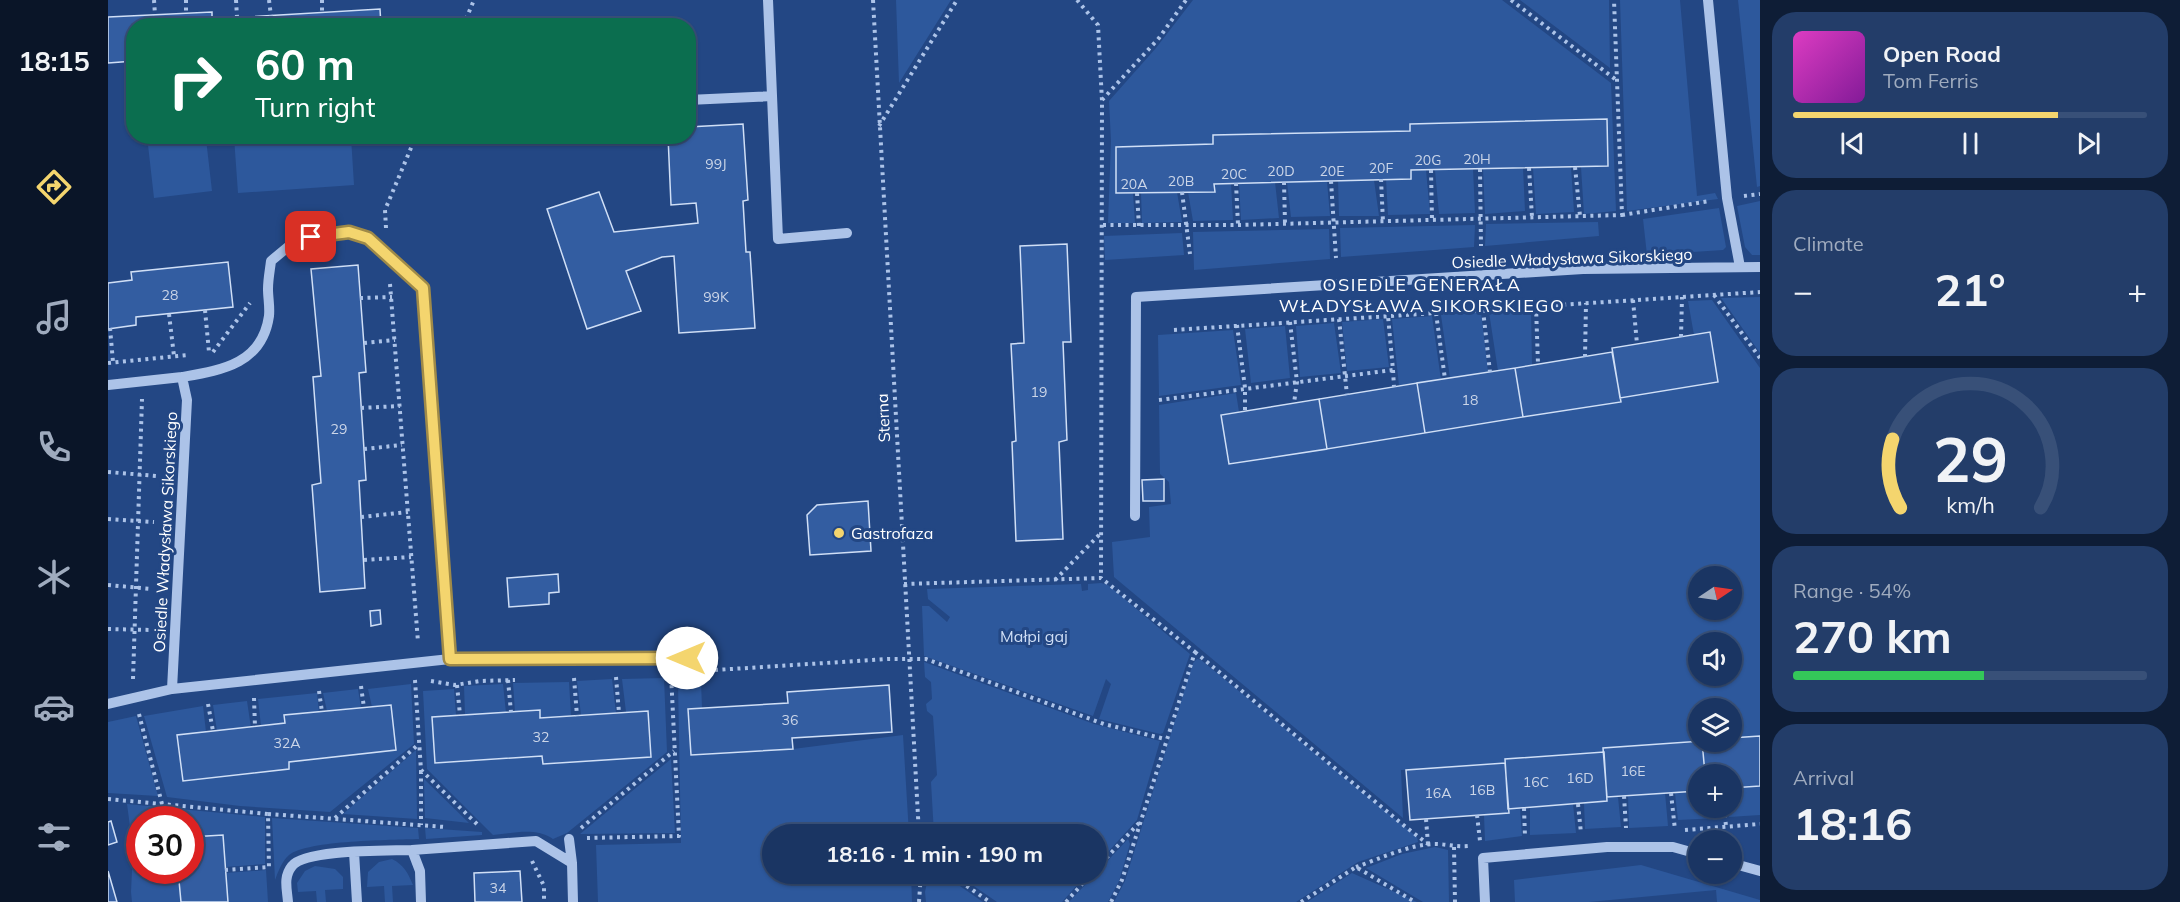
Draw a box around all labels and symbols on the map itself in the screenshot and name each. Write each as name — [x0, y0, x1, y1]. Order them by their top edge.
house number: 20H — [1463, 150, 1491, 168]
house number: 20G — [1414, 151, 1442, 169]
house number: 99J — [705, 155, 727, 173]
house number: 20F — [1369, 159, 1393, 177]
house number: 20D — [1267, 162, 1295, 180]
house number: 20E — [1319, 162, 1345, 180]
house number: 20C — [1221, 165, 1247, 183]
house number: 20B — [1168, 172, 1194, 190]
house number: 20A — [1120, 175, 1148, 193]
pin — [285, 211, 336, 262]
street label: Osiedle Władysława Sikorskiego — [1451, 244, 1693, 272]
district label: OSIEDLE GENERAŁA WŁADYSŁAWA SIKORSKIEGO — [1279, 273, 1565, 317]
house number: 28 — [162, 286, 178, 304]
house number: 99K — [703, 288, 730, 306]
house number: 19 — [1031, 383, 1047, 401]
house number: 18 — [1462, 391, 1478, 409]
street label: Sterna — [872, 393, 894, 443]
street label: Osiedle Władysława Sikorskiego — [149, 411, 181, 653]
house number: 29 — [331, 420, 347, 438]
place label: Gastrofaza — [851, 523, 933, 543]
marker: Gastrofaza — [832, 526, 846, 540]
north arrow — [1688, 566, 1742, 620]
position arrow — [655, 626, 719, 690]
park label: Małpi gaj — [1000, 626, 1068, 646]
house number: 36 — [782, 711, 798, 729]
house number: 32 — [533, 728, 549, 746]
house number: 32A — [273, 734, 301, 752]
house number: 16E — [1620, 762, 1646, 780]
house number: 16D — [1566, 769, 1594, 787]
house number: 16C — [1523, 773, 1549, 791]
house number: 16B — [1469, 781, 1495, 799]
house number: 16A — [1424, 784, 1452, 802]
speed limit sign: 30 — [126, 806, 204, 884]
house number: 34 — [490, 879, 507, 897]

